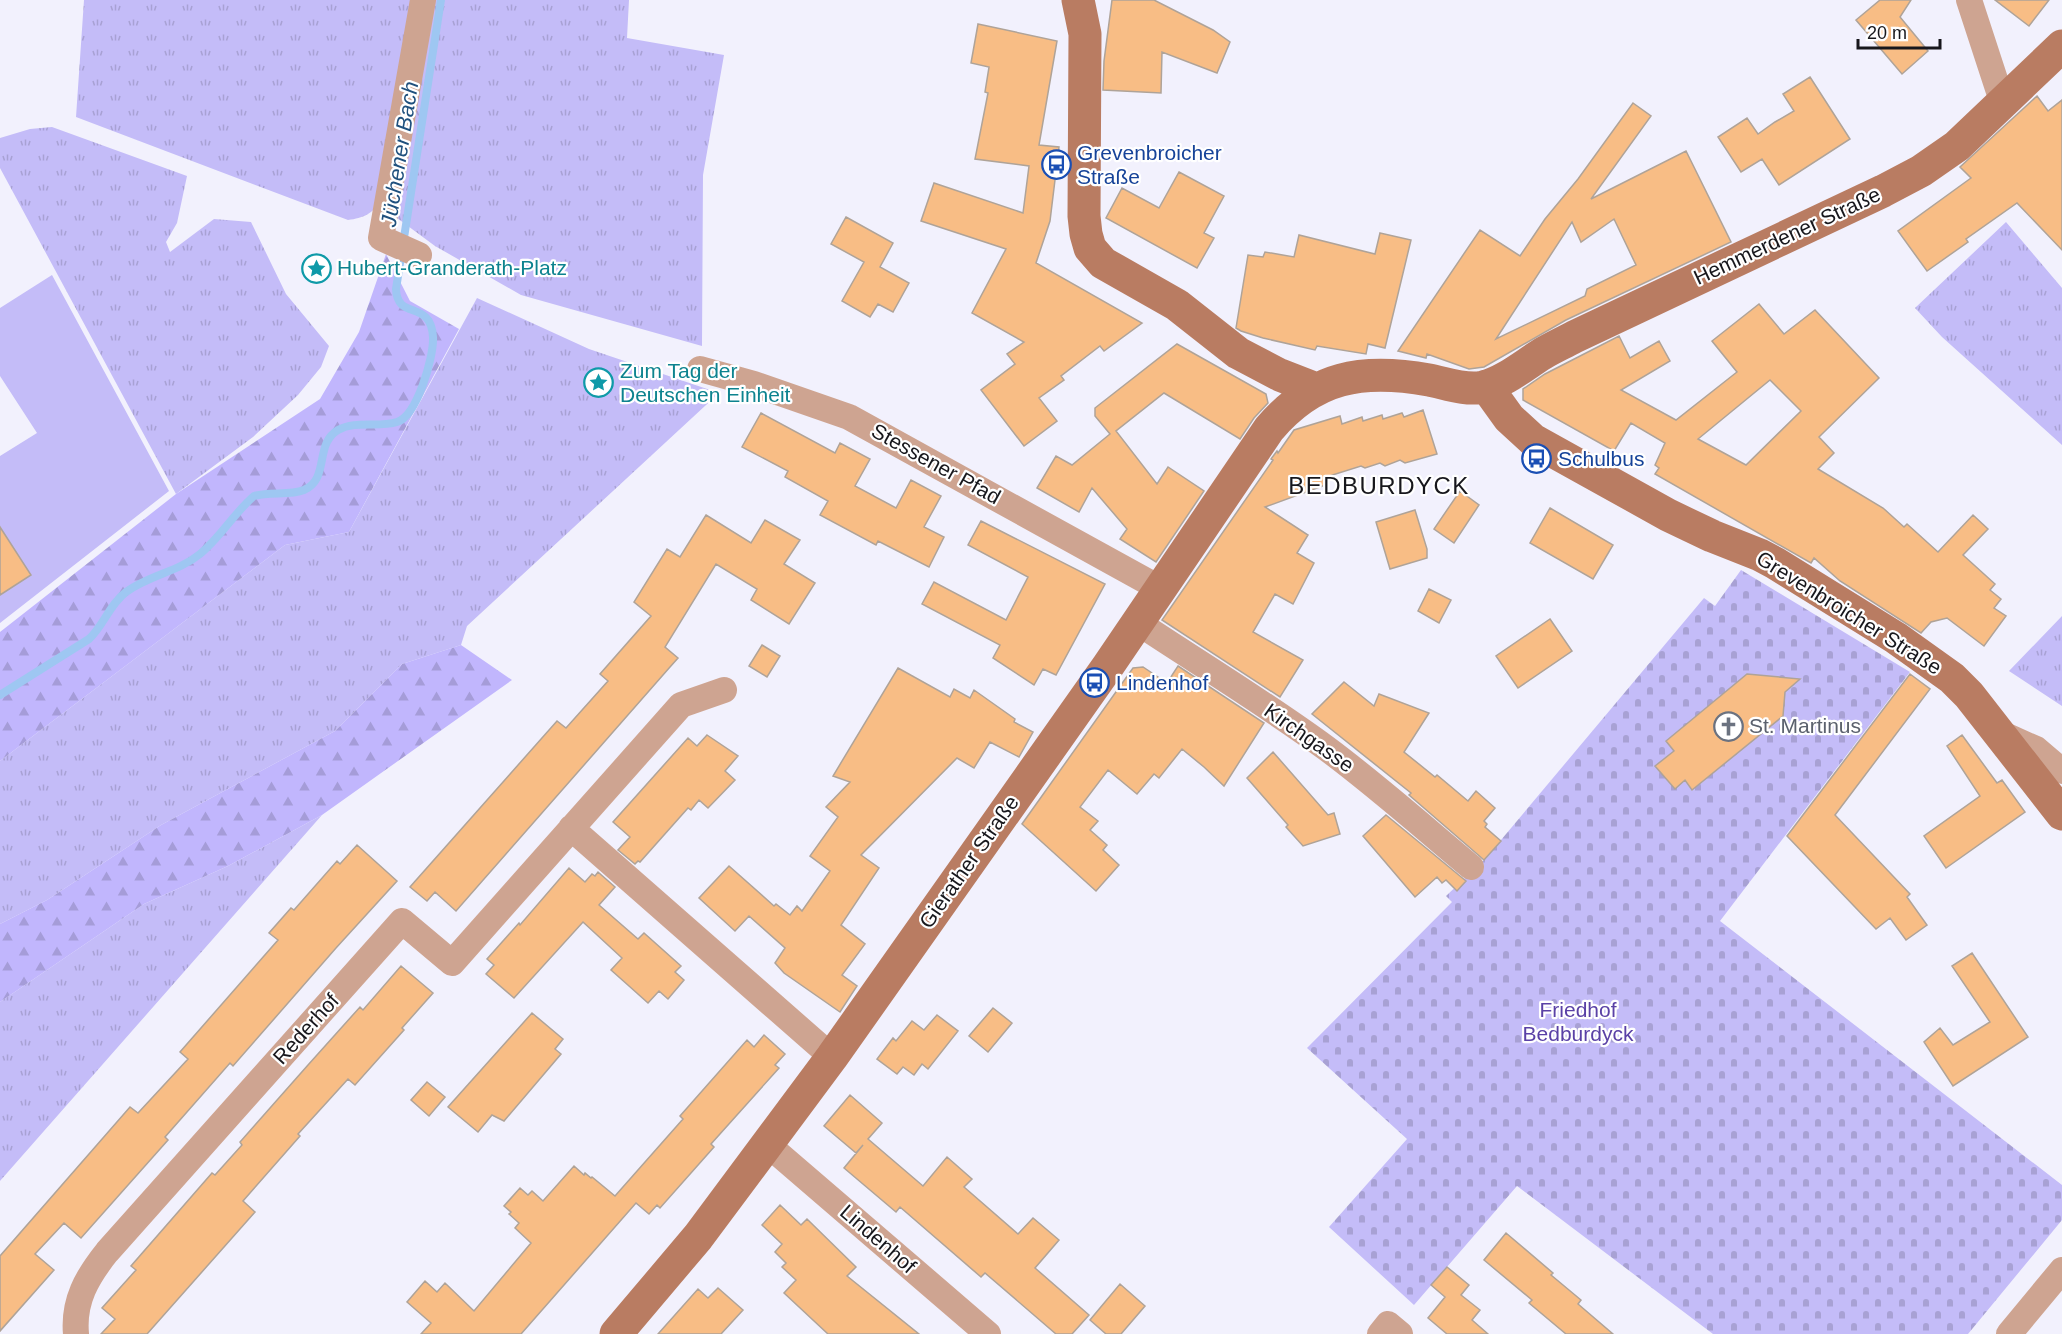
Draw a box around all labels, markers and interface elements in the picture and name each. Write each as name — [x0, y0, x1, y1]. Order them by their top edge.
scale bar — [1858, 12, 1940, 50]
text: 20 m — [1867, 23, 1907, 43]
water label: Jüchener Bach — [376, 80, 423, 230]
place label: Grevenbroicher Straße — [1077, 141, 1222, 188]
bus stop icon: Grevenbroicher Straße — [1040, 149, 1072, 181]
street label: Hemmerdener Straße — [1690, 182, 1884, 289]
place icon: Hubert-Granderath-Platz — [300, 252, 332, 284]
place label: Hubert-Granderath-Platz — [337, 256, 567, 279]
place label: Zum Tag der Deutschen Einheit — [620, 359, 791, 406]
place icon: Zum Tag der Deutschen Einheit — [583, 367, 615, 399]
street label: Stessener Pfad — [868, 419, 1005, 508]
bus stop icon: Schulbus — [1521, 443, 1553, 475]
place label: Schulbus — [1558, 447, 1644, 470]
district label: BEDBURDYCK — [1288, 472, 1470, 499]
street label: Grevenbroicher Straße — [1753, 546, 1946, 679]
bus stop icon: Lindenhof — [1079, 667, 1111, 699]
place label: Lindenhof — [1116, 671, 1208, 694]
street label: Kirchgasse — [1260, 698, 1358, 777]
church icon: St. Martinus — [1712, 710, 1744, 742]
place label: St. Martinus — [1749, 714, 1861, 737]
street label: Gierather Straße — [914, 791, 1023, 932]
street label: Rederhof — [268, 989, 343, 1068]
park label: Friedhof Bedburdyck — [1523, 998, 1634, 1045]
street label: Lindenhof — [836, 1200, 921, 1278]

